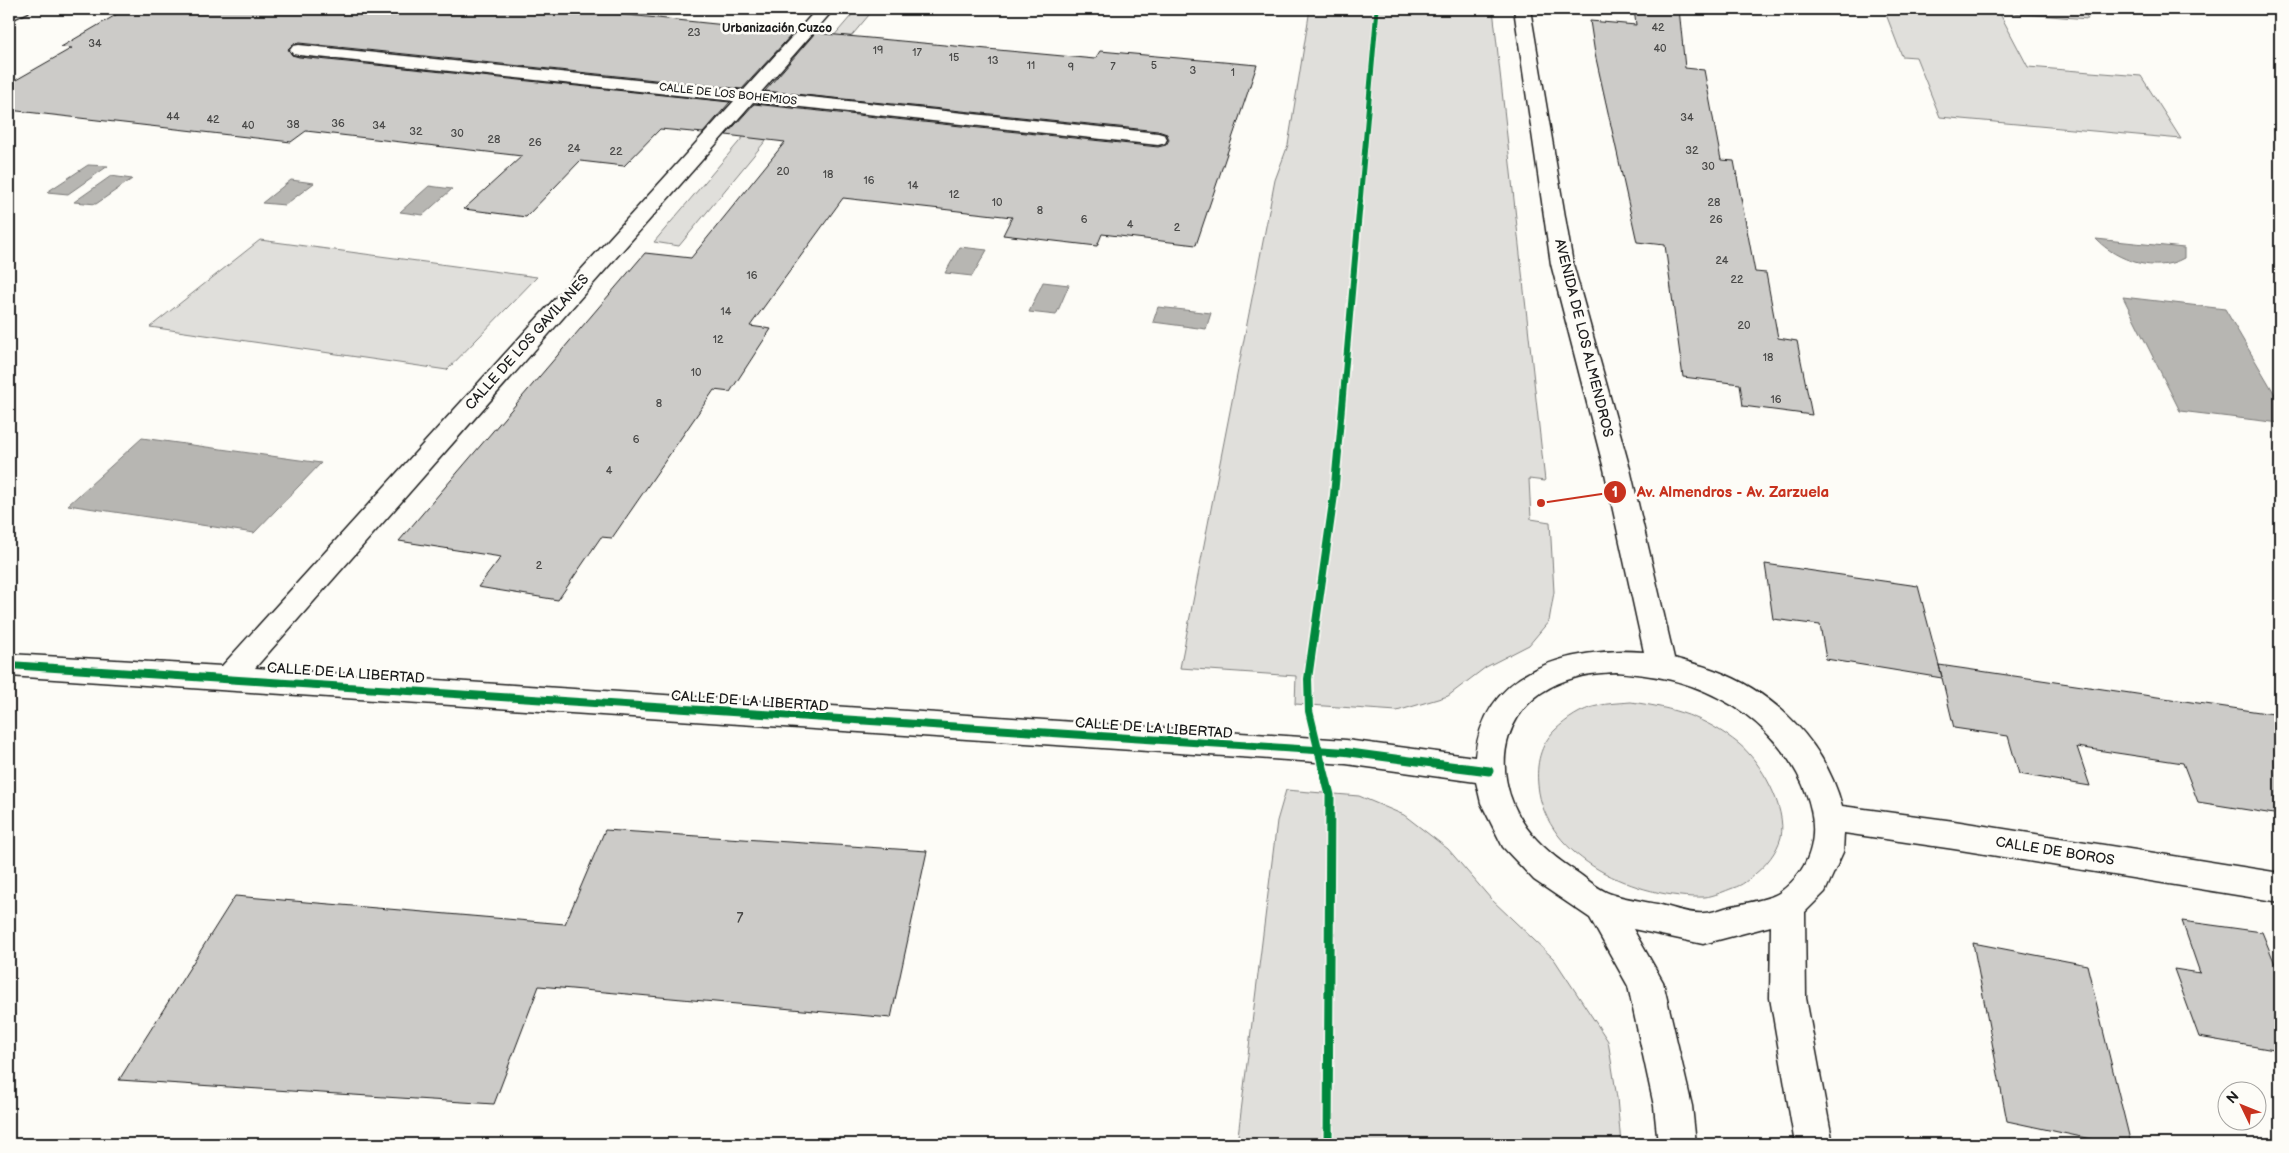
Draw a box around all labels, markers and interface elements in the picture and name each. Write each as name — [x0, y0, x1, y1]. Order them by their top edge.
district label: Urbanización Cuzco — [722, 21, 832, 36]
house number: 42 — [1651, 21, 1665, 34]
house number: 23 — [687, 26, 701, 39]
house number: 34 — [88, 37, 102, 50]
house number: 40 — [1653, 42, 1667, 55]
house number: 19 — [873, 44, 883, 57]
house number: 17 — [912, 46, 922, 59]
house number: 15 — [949, 51, 959, 64]
house number: 13 — [987, 54, 999, 67]
house number: 11 — [1027, 59, 1035, 72]
house number: 5 — [1151, 59, 1157, 72]
house number: 7 — [1110, 60, 1116, 73]
house number: 9 — [1068, 61, 1074, 74]
house number: 3 — [1190, 64, 1197, 77]
house number: 1 — [1231, 66, 1235, 79]
street label: CALLE DE LOS BOHEMIOS — [658, 80, 798, 108]
house number: 44 — [166, 110, 180, 123]
house number: 34 — [1680, 111, 1694, 124]
house number: 42 — [206, 113, 220, 126]
house number: 36 — [331, 117, 345, 130]
house number: 38 — [286, 118, 300, 131]
house number: 40 — [241, 119, 255, 132]
house number: 34 — [372, 119, 386, 132]
house number: 32 — [409, 125, 423, 138]
house number: 30 — [450, 127, 464, 140]
house number: 28 — [488, 133, 500, 146]
house number: 26 — [528, 136, 542, 149]
house number: 24 — [567, 142, 581, 155]
house number: 32 — [1685, 144, 1699, 157]
house number: 22 — [610, 145, 623, 158]
house number: 30 — [1701, 160, 1715, 173]
house number: 20 — [777, 165, 790, 178]
house number: 18 — [823, 168, 833, 181]
house number: 16 — [864, 174, 875, 187]
house number: 14 — [908, 179, 919, 192]
house number: 12 — [949, 188, 960, 201]
house number: 10 — [992, 196, 1003, 209]
house number: 28 — [1708, 196, 1720, 209]
house number: 8 — [1037, 204, 1043, 217]
house number: 6 — [1081, 213, 1088, 226]
house number: 26 — [1709, 213, 1723, 226]
house number: 4 — [1127, 218, 1134, 231]
house number: 2 — [1174, 221, 1181, 234]
street label: AVENIDA DE LOS ALMENDROS — [1551, 237, 1617, 439]
house number: 24 — [1715, 254, 1729, 267]
house number: 16 — [747, 269, 758, 282]
street label: CALLE DE LOS GAVILANES — [462, 271, 592, 413]
house number: 22 — [1731, 273, 1744, 286]
house number: 14 — [721, 305, 732, 318]
house number: 20 — [1738, 319, 1751, 332]
house number: 12 — [713, 333, 724, 346]
house number: 18 — [1763, 351, 1773, 364]
house number: 10 — [691, 366, 702, 379]
house number: 16 — [1771, 393, 1782, 406]
house number: 8 — [656, 397, 662, 410]
house number: 6 — [633, 433, 640, 446]
house number: 4 — [606, 464, 613, 477]
callout: Av. Almendros - Av. Zarzuela — [1602, 477, 1840, 507]
text: 1 — [1612, 483, 1618, 502]
text: Av. Almendros - Av. Zarzuela — [1636, 483, 1829, 502]
house number: 2 — [536, 559, 543, 572]
street label: CALLE DE LA LIBERTAD — [267, 659, 425, 687]
street label: CALLE DE LA LIBERTAD — [671, 687, 829, 715]
street label: CALLE DE LA LIBERTAD — [1075, 714, 1233, 742]
street label: CALLE DE BOROS — [1994, 833, 2116, 869]
house number: 7 — [737, 910, 744, 927]
north arrow — [2216, 1080, 2266, 1130]
text: N — [2223, 1088, 2243, 1107]

